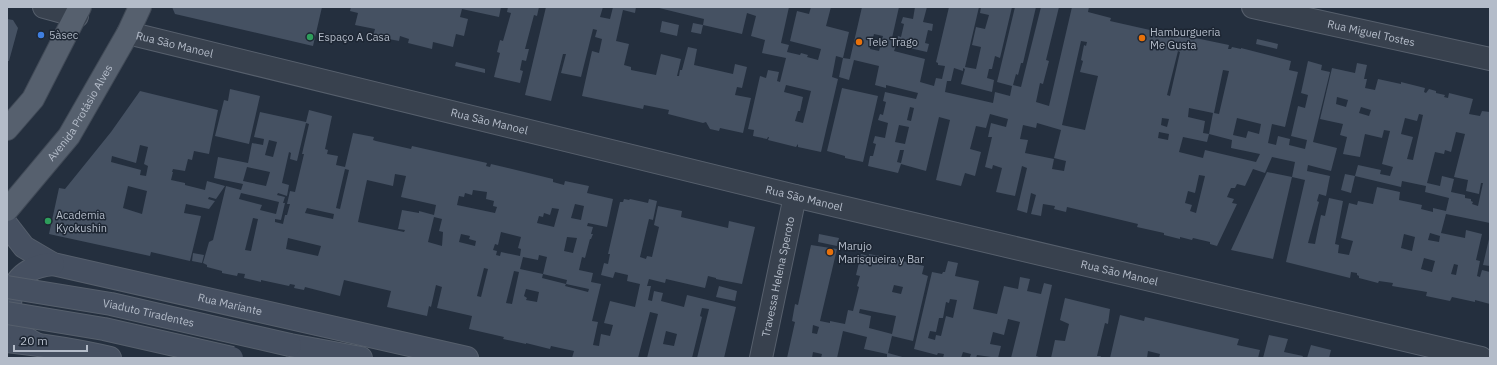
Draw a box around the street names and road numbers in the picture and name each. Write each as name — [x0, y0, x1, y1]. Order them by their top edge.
street label: Rua Miguel Tostes — [1326, 17, 1416, 49]
street label: Rua São Manoel — [135, 28, 215, 61]
street label: Avenida Protásio Alves — [44, 62, 116, 164]
street label: Rua São Manoel — [449, 105, 529, 138]
street label: Rua São Manoel — [764, 182, 844, 214]
street label: Travessa Helena Speroto — [759, 215, 798, 338]
street label: Rua São Manoel — [1079, 257, 1160, 289]
street label: Rua Mariante — [197, 290, 264, 318]
street label: Viaduto Tiradentes — [102, 296, 196, 330]

